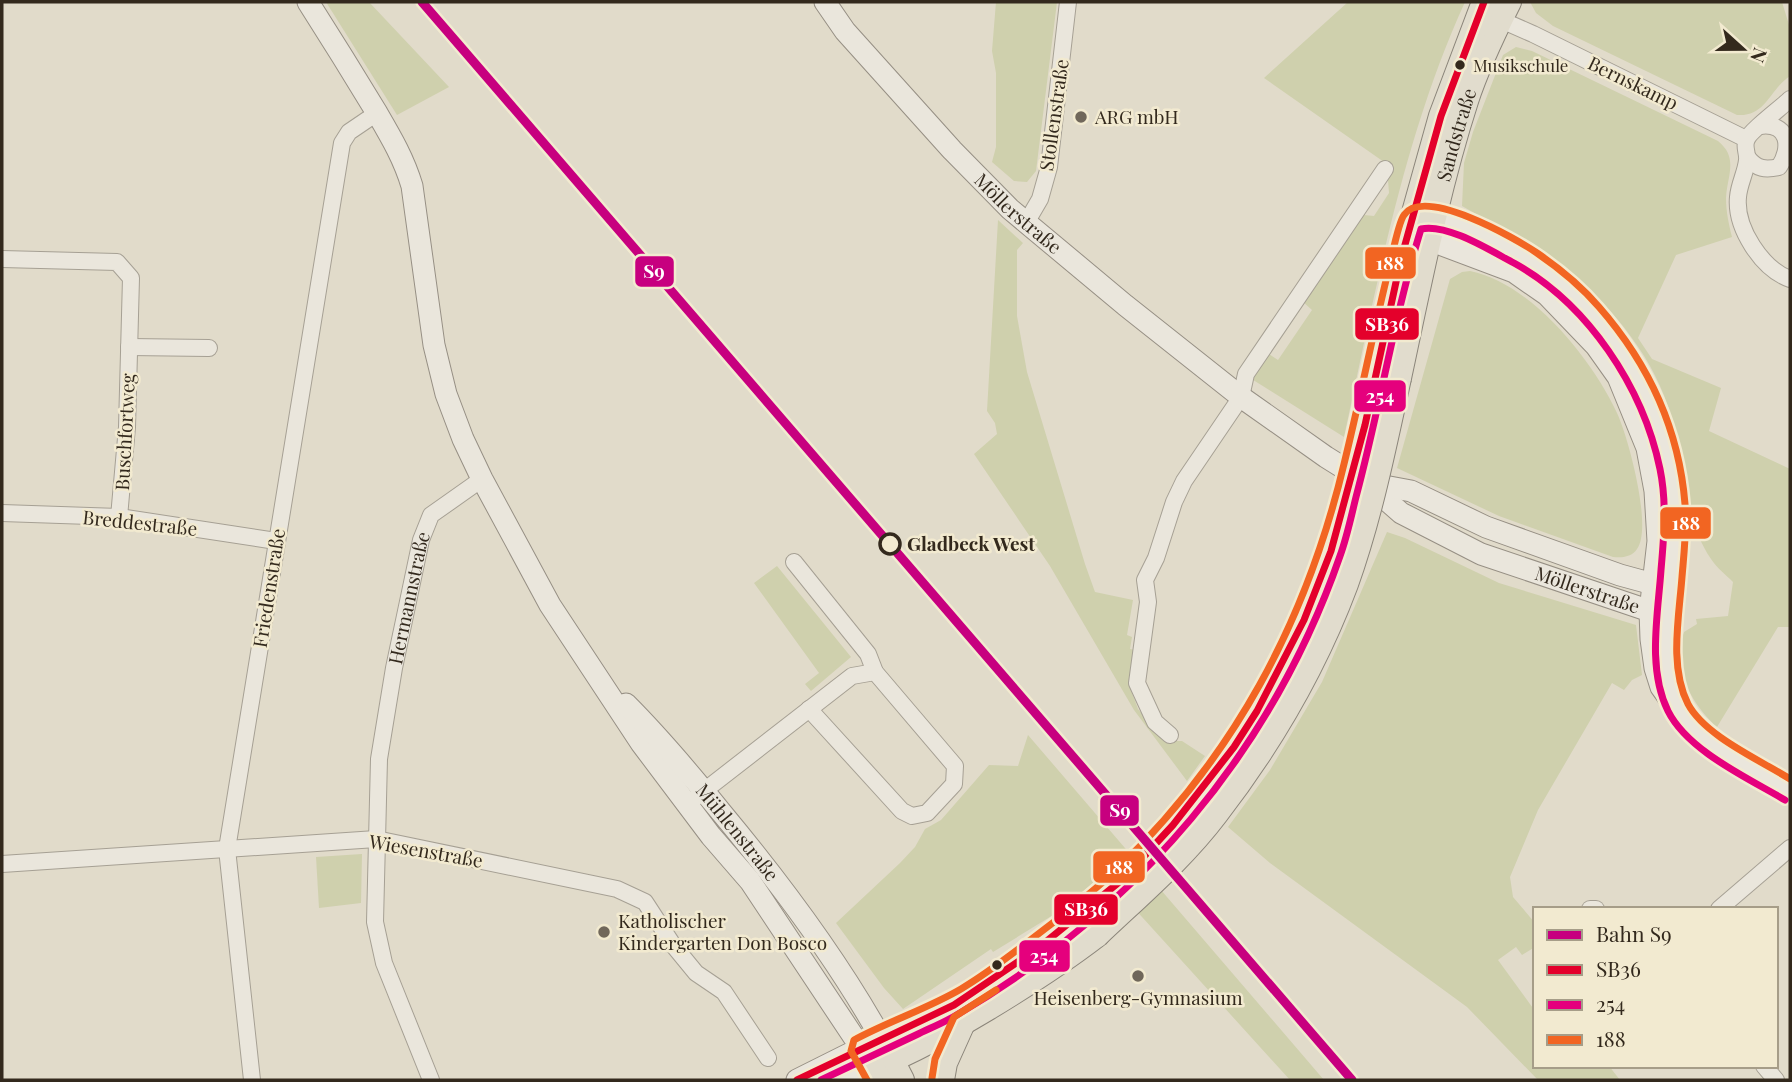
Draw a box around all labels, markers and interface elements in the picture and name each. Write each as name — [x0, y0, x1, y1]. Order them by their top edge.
north arrow — [1708, 14, 1778, 84]
text: N — [1745, 44, 1774, 67]
street label: Bernskamp — [1584, 49, 1683, 115]
place label: Musikschule — [1473, 54, 1568, 76]
street label: Stollenstraße — [1032, 57, 1074, 172]
marker: Musikschule — [1453, 58, 1467, 72]
street label: Sandstraße — [1429, 84, 1481, 184]
place label: ARG mbH — [1094, 103, 1179, 129]
marker: ARG mbH — [1073, 109, 1089, 125]
street label: Möllerstraße — [970, 167, 1068, 259]
line badge: 188 — [1364, 246, 1417, 280]
text: 188 — [1376, 249, 1404, 275]
line badge: S9 — [634, 255, 675, 288]
text: S9 — [643, 257, 665, 283]
line badge: SB36 — [1354, 307, 1420, 341]
text: SB36 — [1365, 310, 1409, 336]
street label: Buschfortweg — [108, 373, 140, 491]
line badge: 254 — [1353, 379, 1407, 413]
text: 254 — [1366, 382, 1394, 408]
street label: Breddestraße — [82, 503, 199, 541]
line badge: 188 — [1659, 506, 1712, 540]
text: 188 — [1672, 509, 1700, 535]
street label: Friedenstraße — [246, 526, 290, 649]
street label: Hermannstraße — [381, 527, 435, 666]
place label: Gladbeck West — [907, 530, 1035, 556]
marker: Gladbeck West — [879, 533, 901, 555]
street label: Möllerstraße — [1532, 559, 1644, 619]
street label: Mühlenstraße — [691, 777, 786, 886]
line badge: S9 — [1099, 794, 1140, 827]
text: S9 — [1109, 796, 1131, 822]
street label: Wiesenstraße — [366, 827, 485, 873]
line badge: 188 — [1092, 850, 1146, 884]
text: 188 — [1105, 853, 1133, 879]
line badge: SB36 — [1053, 893, 1119, 926]
text: SB36 — [1064, 895, 1108, 921]
place label: Katholischer Kindergarten Don Bosco — [618, 907, 827, 955]
legend — [1533, 907, 1778, 1068]
text: Bahn S9 — [1596, 919, 1672, 947]
marker: Katholischer Kindergarten Don Bosco — [596, 924, 612, 940]
line badge: 254 — [1018, 939, 1071, 973]
text: 254 — [1030, 942, 1058, 968]
text: SB36 — [1596, 954, 1641, 982]
unlabelled marker — [990, 958, 1004, 972]
marker: Heisenberg-Gymnasium — [1130, 968, 1146, 984]
place label: Heisenberg-Gymnasium — [1033, 984, 1243, 1010]
text: 254 — [1596, 989, 1625, 1017]
text: 188 — [1596, 1024, 1626, 1052]

